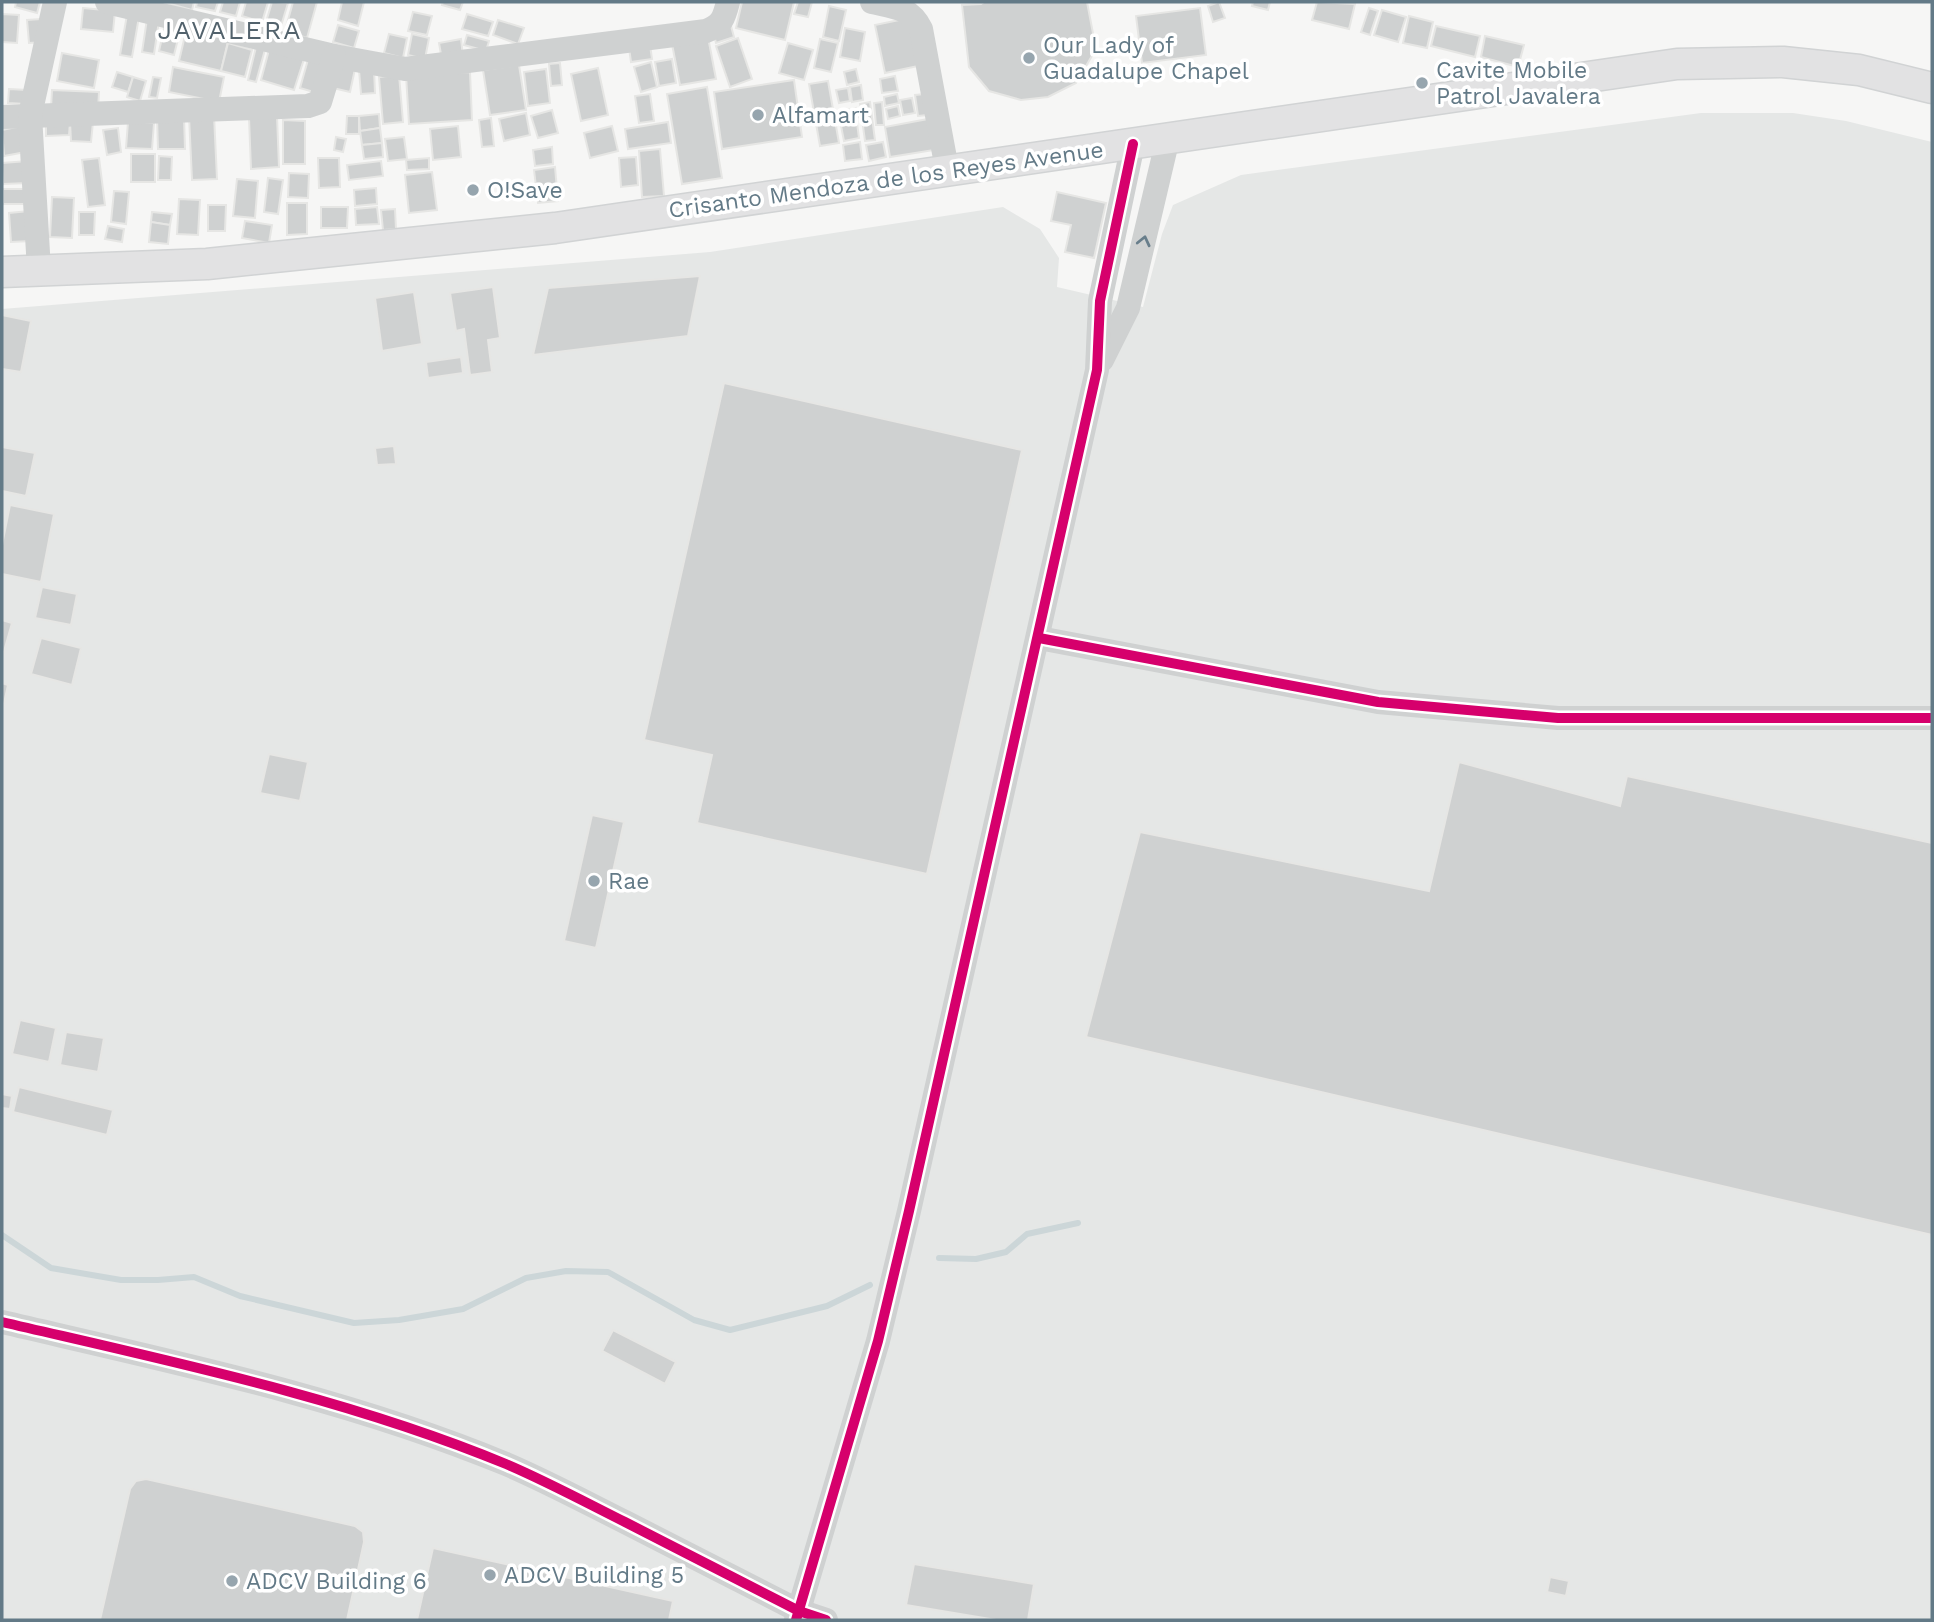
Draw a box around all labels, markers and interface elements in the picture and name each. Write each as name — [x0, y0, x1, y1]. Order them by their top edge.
district label: JAVALERA — [158, 15, 302, 45]
place label: Our Lady of Guadalupe Chapel — [1043, 32, 1249, 85]
marker: Our Lady of Guadalupe Chapel — [1021, 50, 1037, 66]
place label: Cavite Mobile Patrol Javalera — [1436, 57, 1601, 110]
marker: Cavite Mobile Patrol Javalera — [1414, 75, 1430, 91]
place label: Alfamart — [772, 102, 869, 129]
marker: Alfamart — [750, 107, 766, 123]
street label: Crisanto Mendoza de los Reyes Avenue — [667, 136, 1105, 224]
place label: O!Save — [487, 177, 563, 204]
marker: O!Save — [465, 182, 481, 198]
one-way arrow — [1136, 235, 1150, 247]
place label: Rae — [608, 868, 650, 895]
marker: Rae — [586, 873, 602, 889]
place label: ADCV Building 5 — [504, 1562, 684, 1589]
marker: ADCV Building 5 — [482, 1567, 498, 1583]
place label: ADCV Building 6 — [246, 1568, 427, 1595]
marker: ADCV Building 6 — [224, 1573, 240, 1589]

